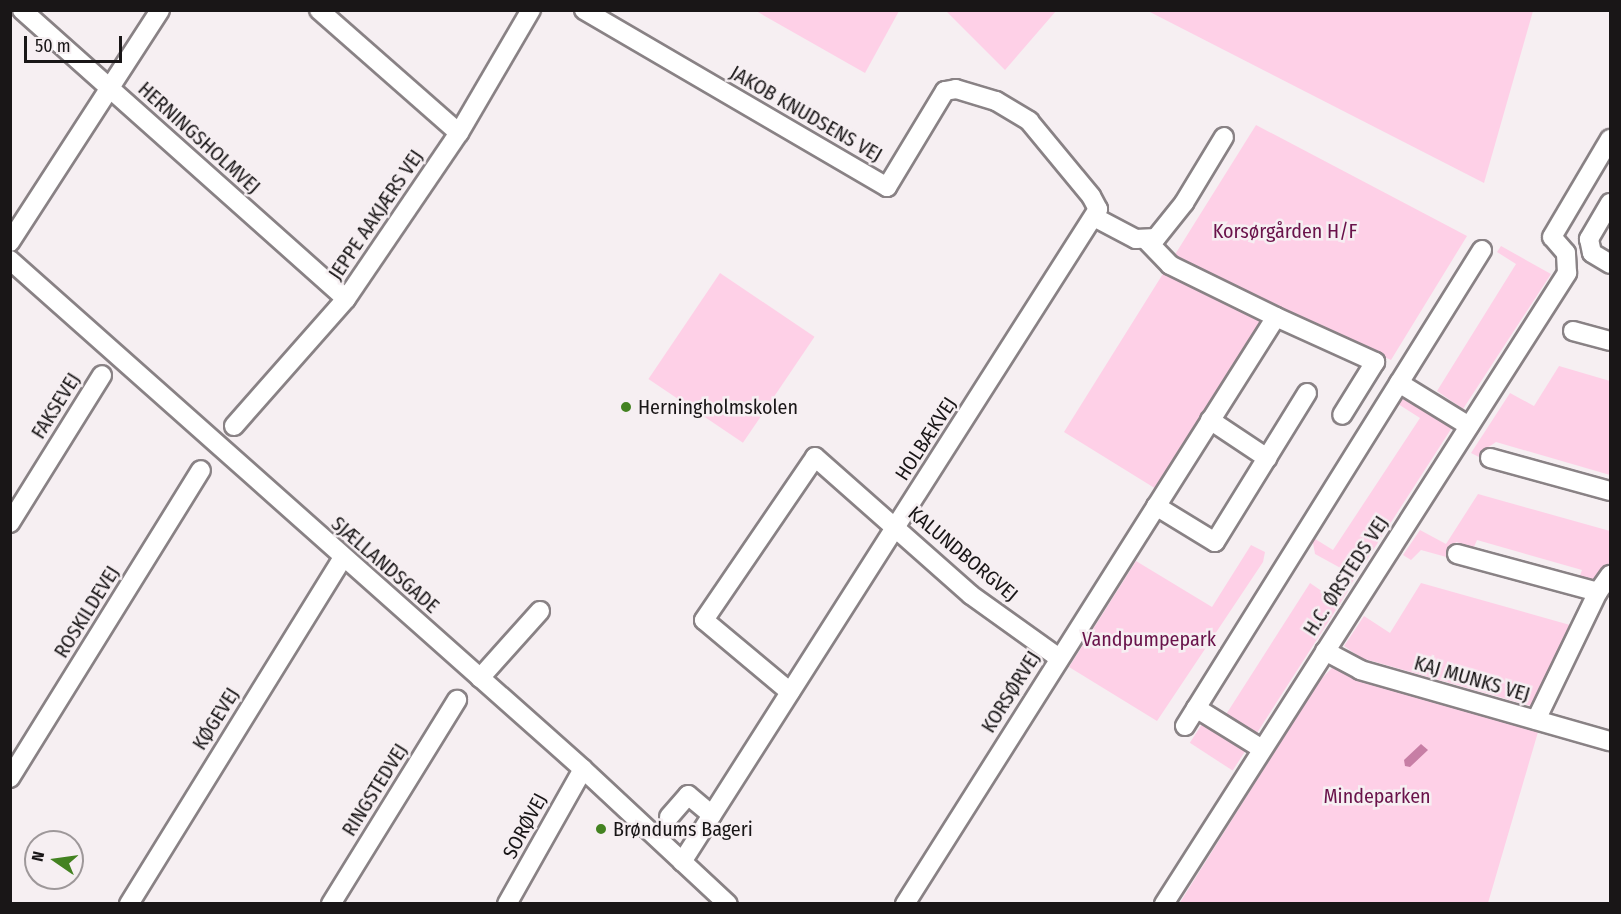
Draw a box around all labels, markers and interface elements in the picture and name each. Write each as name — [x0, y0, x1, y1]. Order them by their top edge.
scale bar — [27, 24, 124, 62]
text: 50 m — [35, 35, 71, 57]
street label: JAKOB KNUDSENS VEJ — [726, 61, 886, 167]
street label: HERNINGSHOLMVEJ — [133, 77, 265, 199]
street label: JEPPE AAKJÆRS VEJ — [324, 145, 428, 285]
park label: Korsørgården H/F — [1213, 219, 1357, 243]
street label: FAKSEVEJ — [27, 369, 85, 443]
street label: HOLBÆKVEJ — [890, 393, 962, 485]
place label: Herningholmskolen — [638, 395, 798, 419]
marker: Herningholmskolen — [619, 400, 633, 414]
street label: KALUNDBORGVEJ — [903, 501, 1023, 607]
street label: SJÆLLANDSGADE — [326, 512, 444, 618]
street label: H.C. ØRSTEDS VEJ — [1298, 512, 1394, 640]
street label: ROSKILDEVEJ — [49, 562, 125, 662]
park label: Vandpumpepark — [1082, 627, 1216, 651]
street label: KORSØRVEJ — [977, 647, 1045, 737]
street label: KAJ MUNKS VEJ — [1411, 651, 1533, 707]
street label: KØGEVEJ — [188, 684, 244, 754]
street label: RINGSTEDVEJ — [337, 739, 413, 841]
park label: Mindeparken — [1323, 784, 1431, 808]
street label: SORØVEJ — [498, 789, 552, 863]
place label: Brøndums Bageri — [613, 817, 753, 841]
marker: Brøndums Bageri — [594, 822, 608, 836]
north arrow — [24, 830, 84, 890]
text: N — [28, 849, 48, 863]

